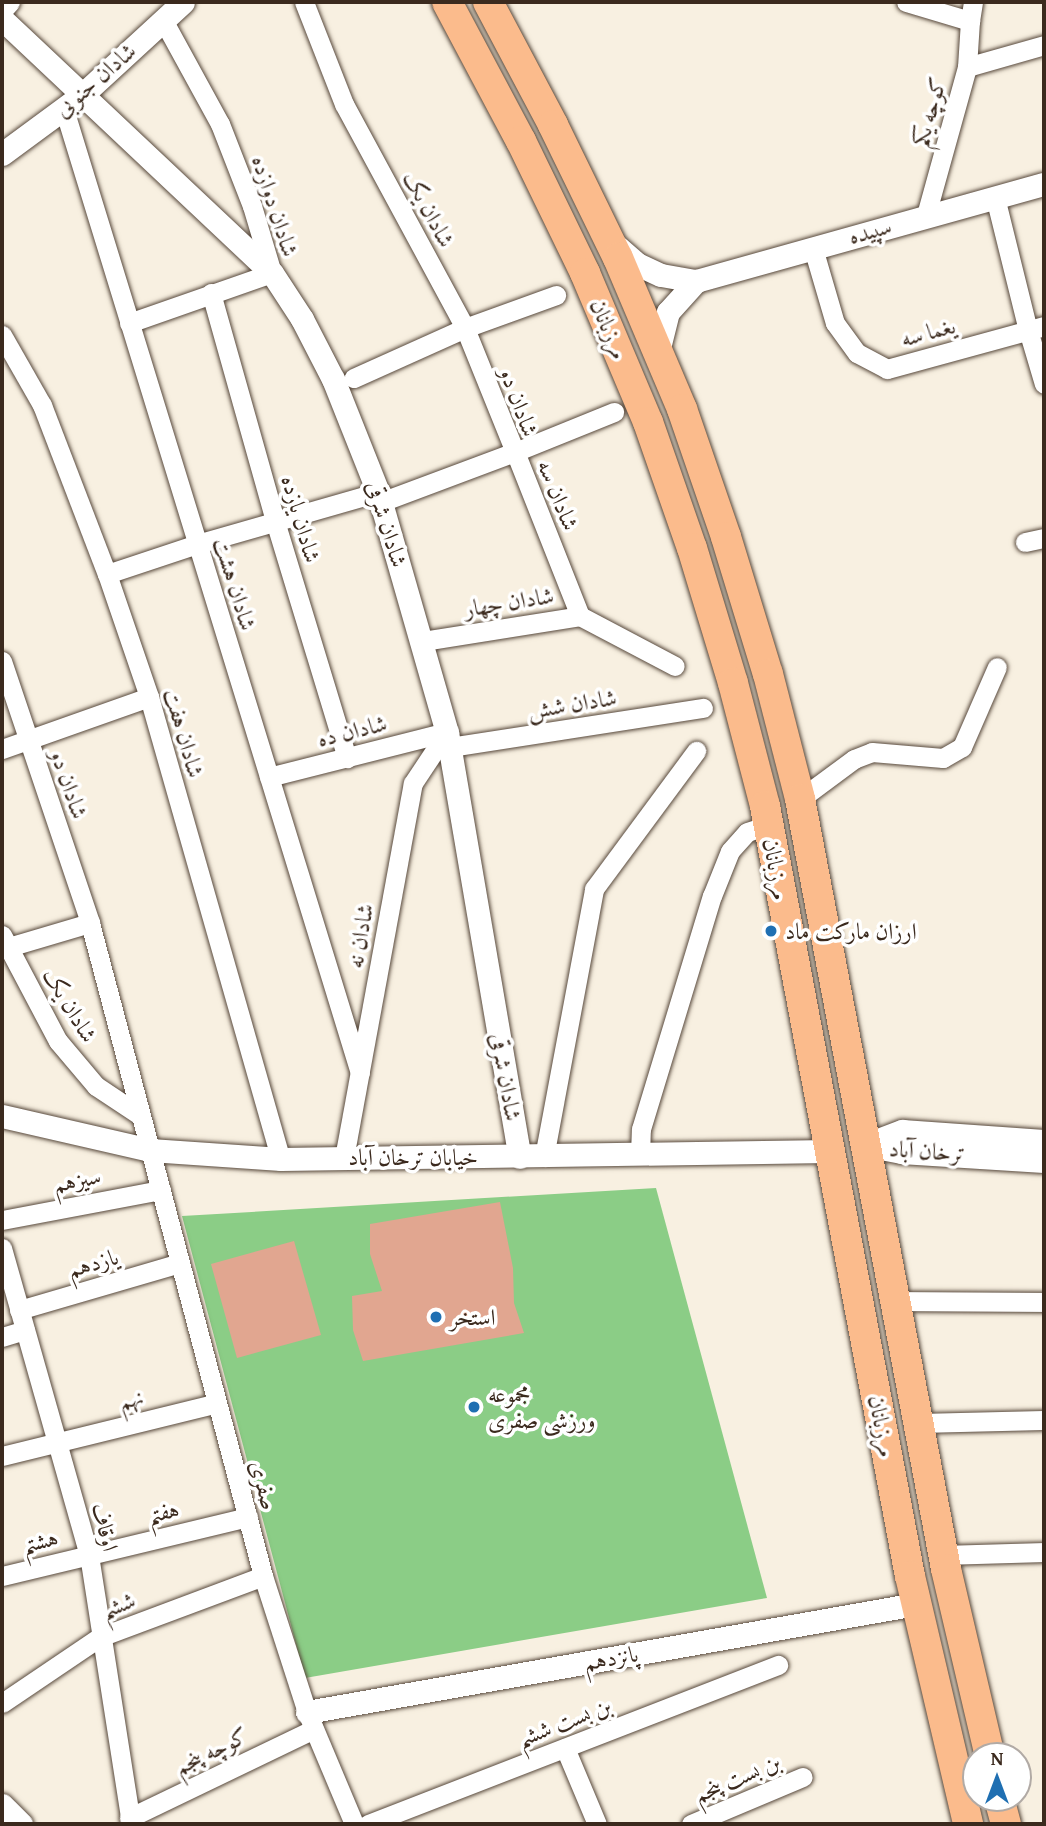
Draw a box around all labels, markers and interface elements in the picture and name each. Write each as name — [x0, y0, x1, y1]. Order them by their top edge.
street label: شادان جنوبی — [48, 37, 142, 123]
street label: کوچه یکم — [906, 74, 952, 150]
street label: شادان دوازده — [246, 152, 304, 260]
street label: شادان یک — [397, 166, 461, 252]
street label: سپیده — [845, 212, 895, 250]
street label: مرزبانان — [584, 295, 634, 363]
street label: یغما سه — [898, 311, 958, 353]
street label: شادان دو — [494, 364, 544, 440]
street label: شادان سه — [531, 456, 585, 534]
street label: شادان یازده — [275, 472, 327, 566]
street label: شادان شرقی — [361, 477, 413, 571]
street label: شادان هشت — [208, 534, 262, 634]
street label: شادان چهار — [462, 581, 556, 623]
street label: شادان شش — [526, 683, 618, 725]
street label: شادان هفت — [158, 685, 210, 781]
street label: شادان ده — [314, 709, 390, 753]
street label: شادان دو — [44, 746, 94, 822]
street label: مرزبانان — [757, 836, 795, 902]
street label: شادان نه — [341, 902, 379, 970]
place label: ارزان مارکت ماد — [785, 917, 917, 945]
marker: ارزان مارکت ماد — [763, 923, 779, 939]
street label: شادان یک — [37, 963, 103, 1047]
street label: شادان شرقی — [485, 1031, 527, 1123]
street label: ترخان آباد — [888, 1135, 966, 1167]
street label: خیابان ترخان آباد — [348, 1143, 478, 1171]
street label: سیزهم — [51, 1162, 103, 1198]
street label: یازدهم — [64, 1243, 122, 1283]
place label: استخر — [450, 1303, 496, 1331]
marker: استخر — [428, 1309, 444, 1325]
place label: مجموعه ورزشی صفری — [488, 1380, 596, 1434]
street label: نهم — [116, 1383, 146, 1415]
street label: مرزبانان — [863, 1393, 901, 1459]
marker: مجموعه ورزشی صفری — [466, 1399, 482, 1415]
street label: صفری — [244, 1457, 284, 1513]
street label: هفتم — [144, 1495, 182, 1529]
street label: اوقاف — [86, 1500, 124, 1554]
street label: هشتم — [19, 1523, 61, 1559]
street label: ششم — [97, 1586, 139, 1624]
street label: پانزدهم — [582, 1640, 640, 1676]
street label: بن بست ششم — [513, 1691, 615, 1753]
street label: کوچه پنجم — [170, 1721, 252, 1781]
north arrow — [962, 1742, 1032, 1812]
text: N — [991, 1744, 1003, 1772]
street label: بن بست پنجم — [689, 1747, 785, 1809]

